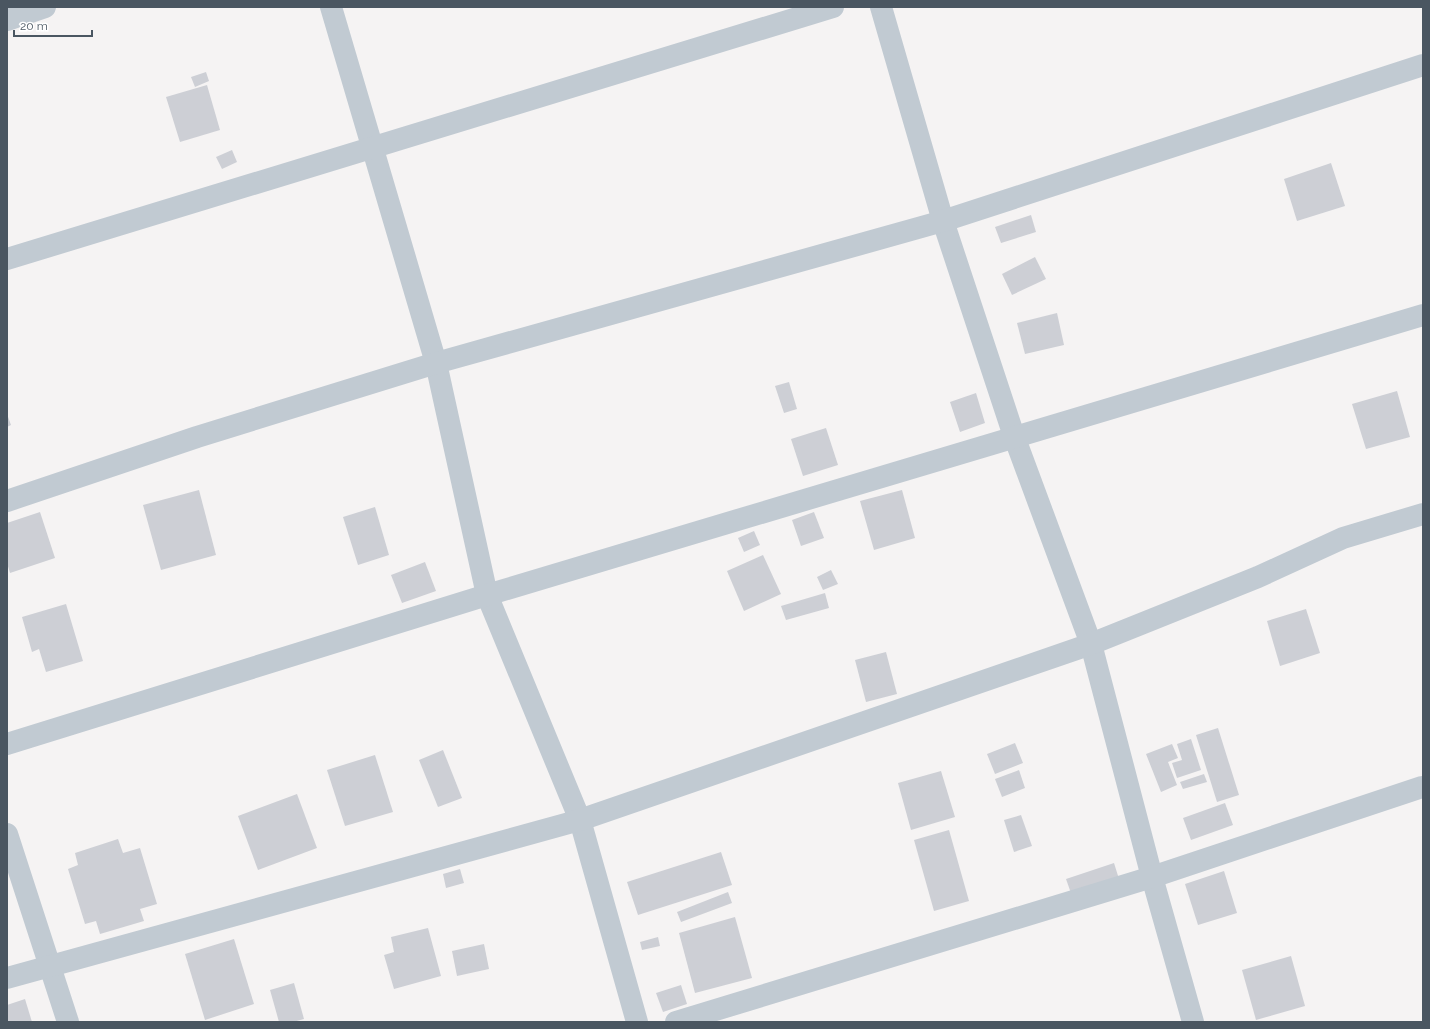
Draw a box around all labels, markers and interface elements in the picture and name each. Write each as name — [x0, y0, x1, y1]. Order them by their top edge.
scale bar — [14, 12, 92, 38]
text: 20 m — [20, 19, 48, 33]

